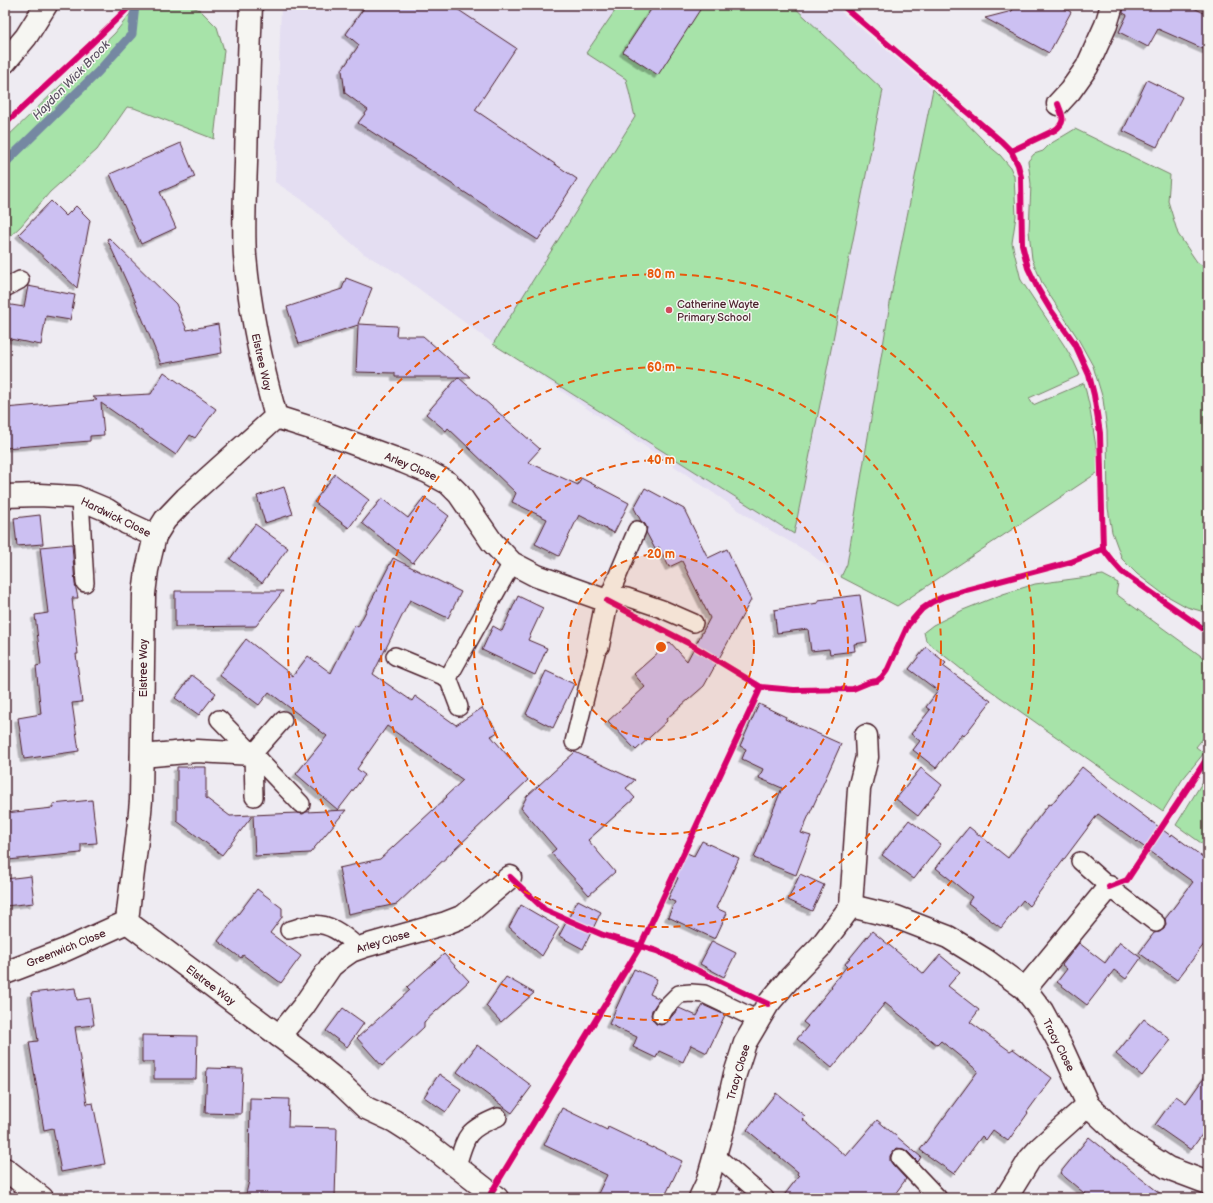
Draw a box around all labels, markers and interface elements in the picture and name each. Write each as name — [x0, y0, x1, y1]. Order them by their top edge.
water label: Haydon Wick Brook — [30, 37, 114, 123]
text: 80 m — [647, 267, 675, 282]
place label: Catherine Wayte Primary School — [677, 298, 759, 324]
marker: Catherine Wayte Primary School — [664, 305, 674, 315]
street label: Elstree Way — [249, 332, 274, 392]
text: 60 m — [647, 360, 675, 375]
street label: Arley Close — [383, 450, 439, 483]
text: 40 m — [647, 453, 675, 468]
street label: Hardwick Close — [79, 495, 153, 540]
text: 20 m — [647, 547, 675, 562]
street label: Elstree Way — [137, 639, 150, 697]
centre of rings — [654, 640, 668, 654]
street label: Greenwich Close — [25, 926, 108, 970]
street label: Arley Close — [355, 927, 412, 956]
street label: Elstree Way — [183, 963, 238, 1008]
street label: Tracy Close — [1040, 1017, 1078, 1074]
street label: Tracy Close — [724, 1042, 753, 1102]

